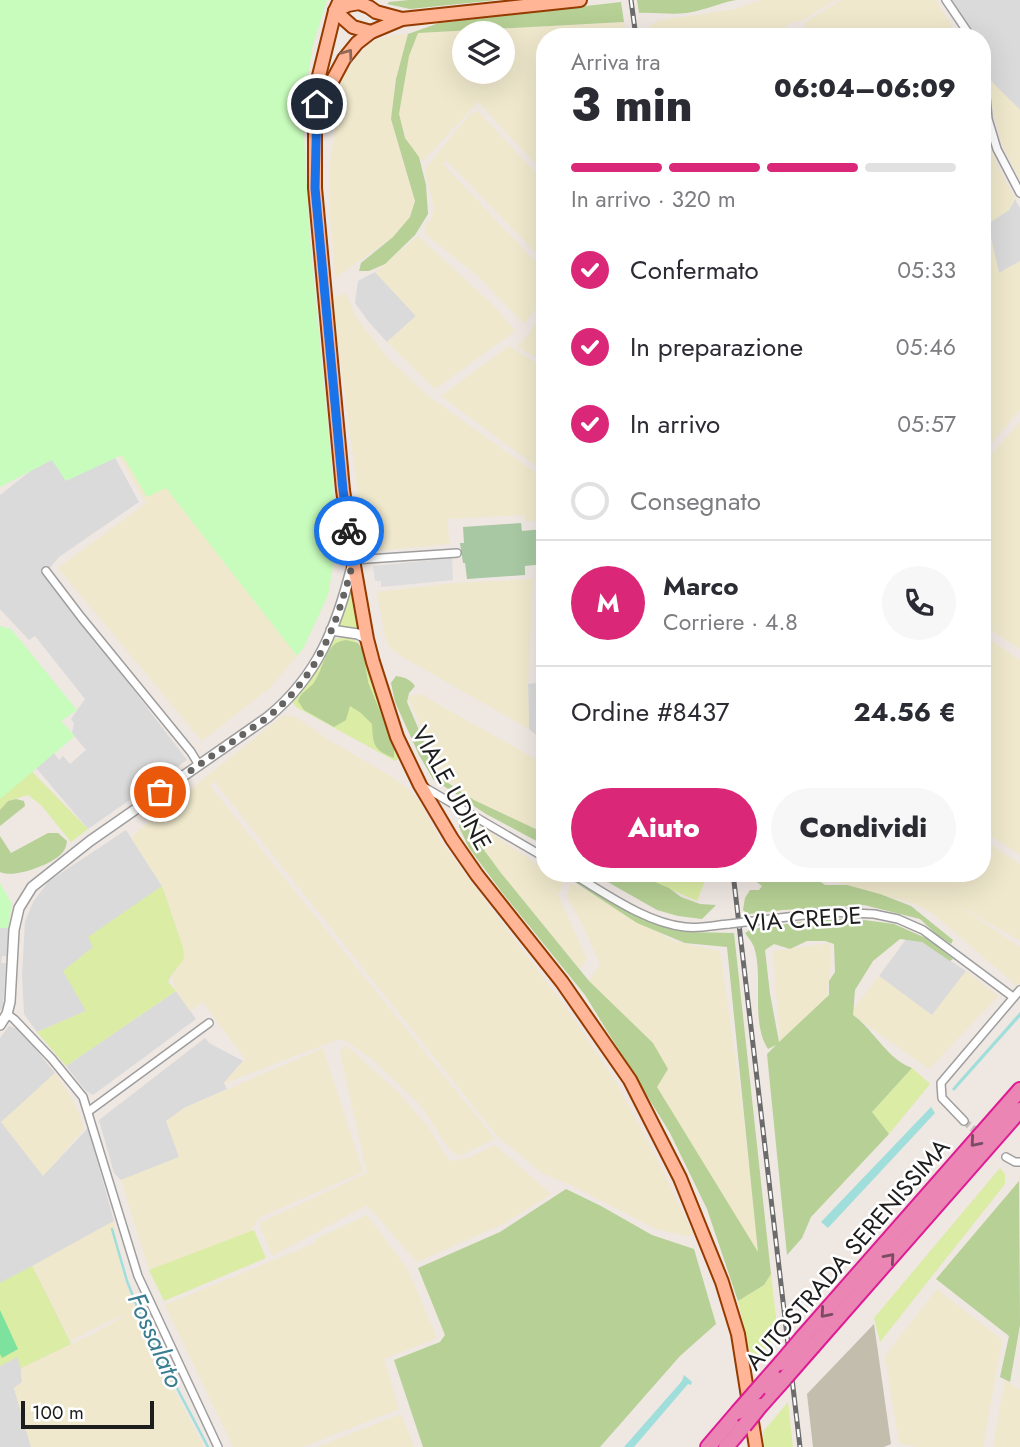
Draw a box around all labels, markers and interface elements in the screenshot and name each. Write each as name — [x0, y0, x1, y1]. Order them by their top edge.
map controls — [452, 21, 515, 84]
button: layers — [452, 21, 515, 84]
text: Arriva tra — [571, 45, 661, 79]
one-way arrow — [340, 49, 353, 62]
text: 06:04–06:09 — [774, 69, 956, 107]
text: 3 min — [571, 72, 693, 138]
pin — [287, 74, 347, 134]
icon: home — [298, 85, 336, 123]
text: In arrivo · 320 m — [571, 182, 736, 216]
icon: check — [571, 251, 609, 289]
text: Confermato — [630, 251, 759, 289]
text: 05:33 — [897, 253, 956, 287]
icon: check — [571, 328, 609, 366]
text: In preparazione — [630, 328, 803, 366]
text: 05:46 — [896, 330, 956, 364]
icon: check — [571, 405, 609, 443]
text: In arrivo — [630, 405, 720, 443]
text: 05:57 — [897, 407, 956, 441]
text: Consegnato — [630, 482, 761, 520]
courier — [314, 496, 384, 566]
icon: bike — [330, 512, 368, 550]
button: phone — [882, 566, 956, 640]
text: Marco — [663, 567, 739, 605]
text: M — [596, 584, 620, 622]
text: Corriere · 4.8 — [663, 605, 798, 639]
text: Ordine #8437 — [571, 693, 729, 731]
text: 24.56 € — [853, 693, 956, 731]
street label: VIALE UDINE — [403, 719, 501, 857]
pin — [130, 762, 190, 822]
icon: bag — [141, 773, 179, 811]
button: Aiuto — [571, 788, 757, 868]
button: Condividi — [771, 788, 956, 868]
street label: VIA CREDE — [743, 897, 863, 941]
street label: AUTOSTRADA SERENISSIMA — [736, 1130, 958, 1378]
one-way arrow — [971, 1133, 983, 1146]
one-way arrow — [882, 1253, 894, 1266]
water label: Fossalato — [118, 1286, 194, 1394]
one-way arrow — [821, 1304, 833, 1317]
scale bar — [21, 1398, 154, 1430]
text: 100 m — [32, 1399, 84, 1426]

